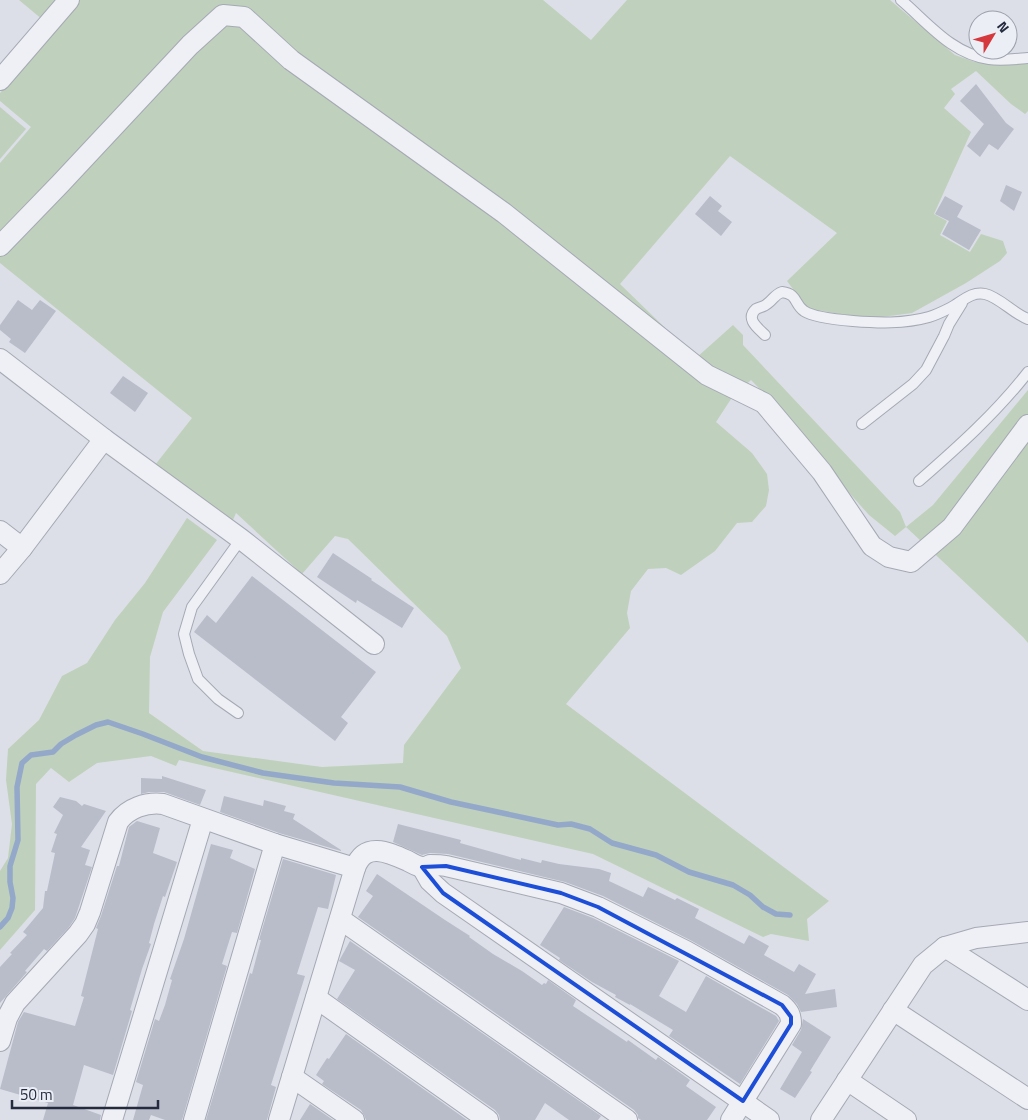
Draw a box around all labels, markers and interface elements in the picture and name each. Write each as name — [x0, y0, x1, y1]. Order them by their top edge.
north arrow — [968, 10, 1018, 60]
text: N — [992, 16, 1015, 37]
scale bar — [12, 1078, 159, 1110]
text: 50 m — [20, 1083, 53, 1106]

